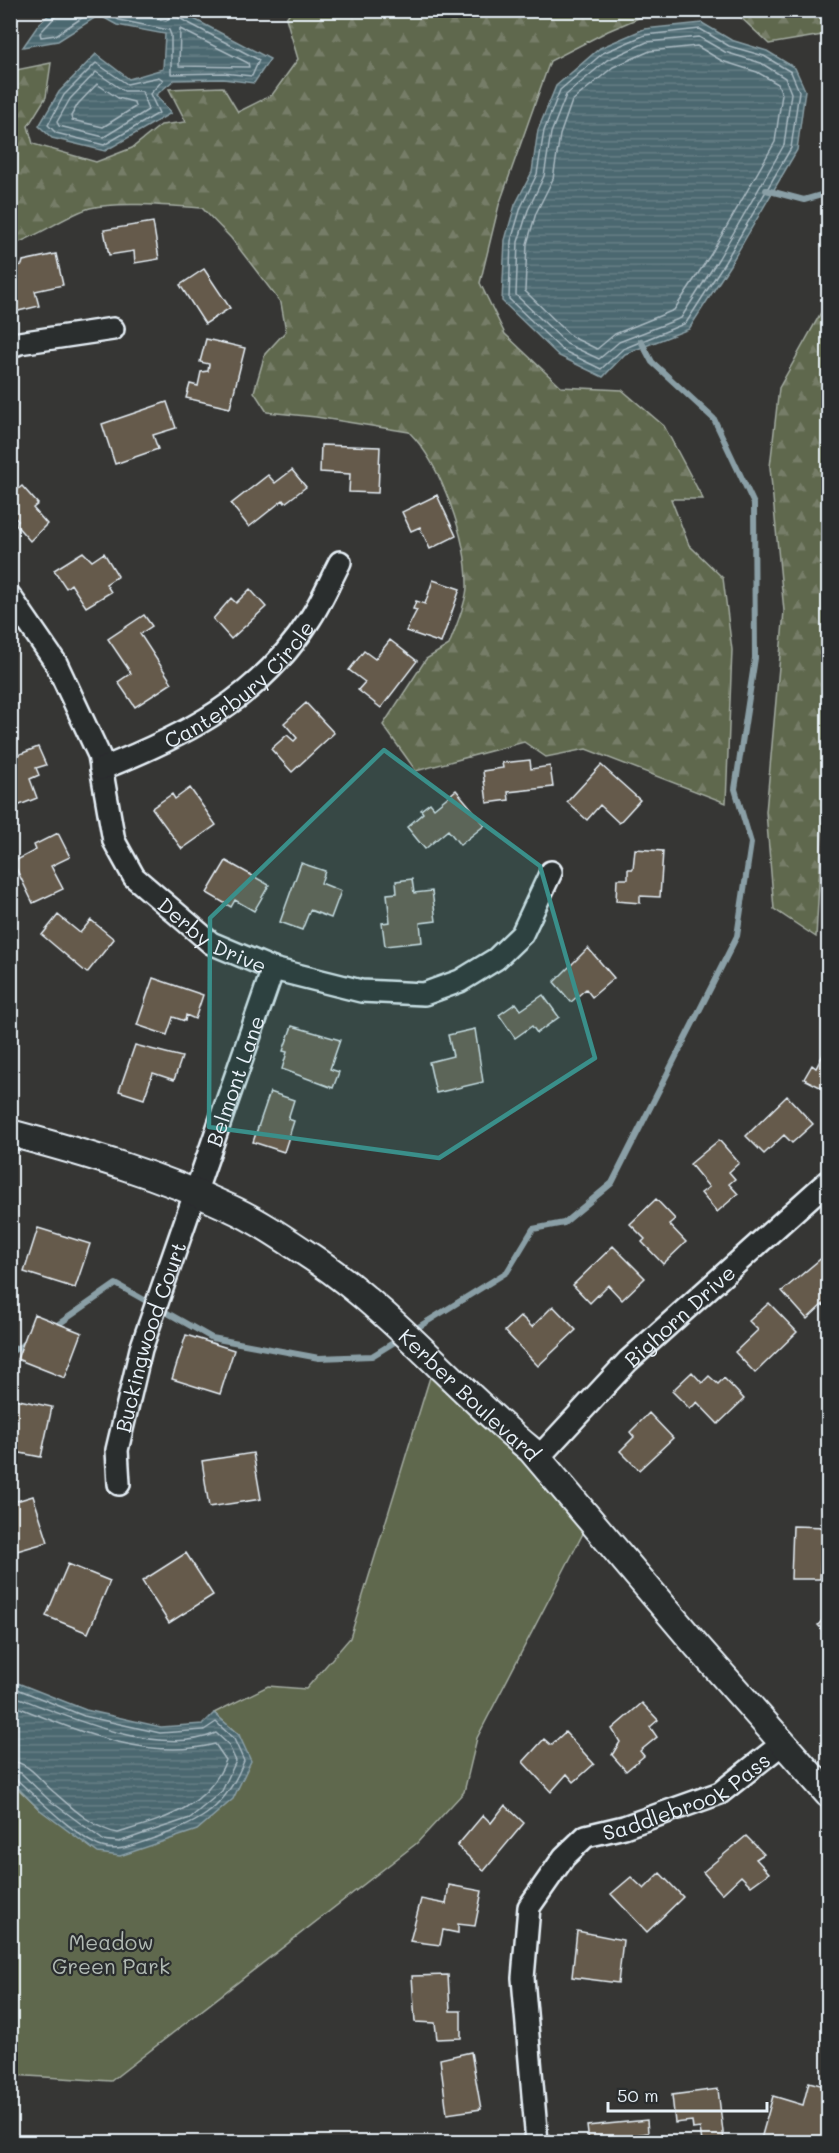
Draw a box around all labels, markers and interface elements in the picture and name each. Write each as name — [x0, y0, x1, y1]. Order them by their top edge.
street label: Canterbury Circle — [159, 615, 319, 753]
street label: Derby Drive — [153, 890, 271, 978]
street label: Belmont Lane — [199, 1011, 269, 1150]
street label: Buckingwood Court — [108, 1238, 191, 1435]
street label: Bighorn Drive — [618, 1258, 740, 1372]
street label: Kerber Boulevard — [394, 1322, 547, 1466]
street label: Saddlebrook Pass — [600, 1746, 775, 1845]
park label: Meadow Green Park — [52, 1928, 170, 1979]
scale bar — [608, 2075, 767, 2113]
text: 50 m — [617, 2083, 659, 2107]

